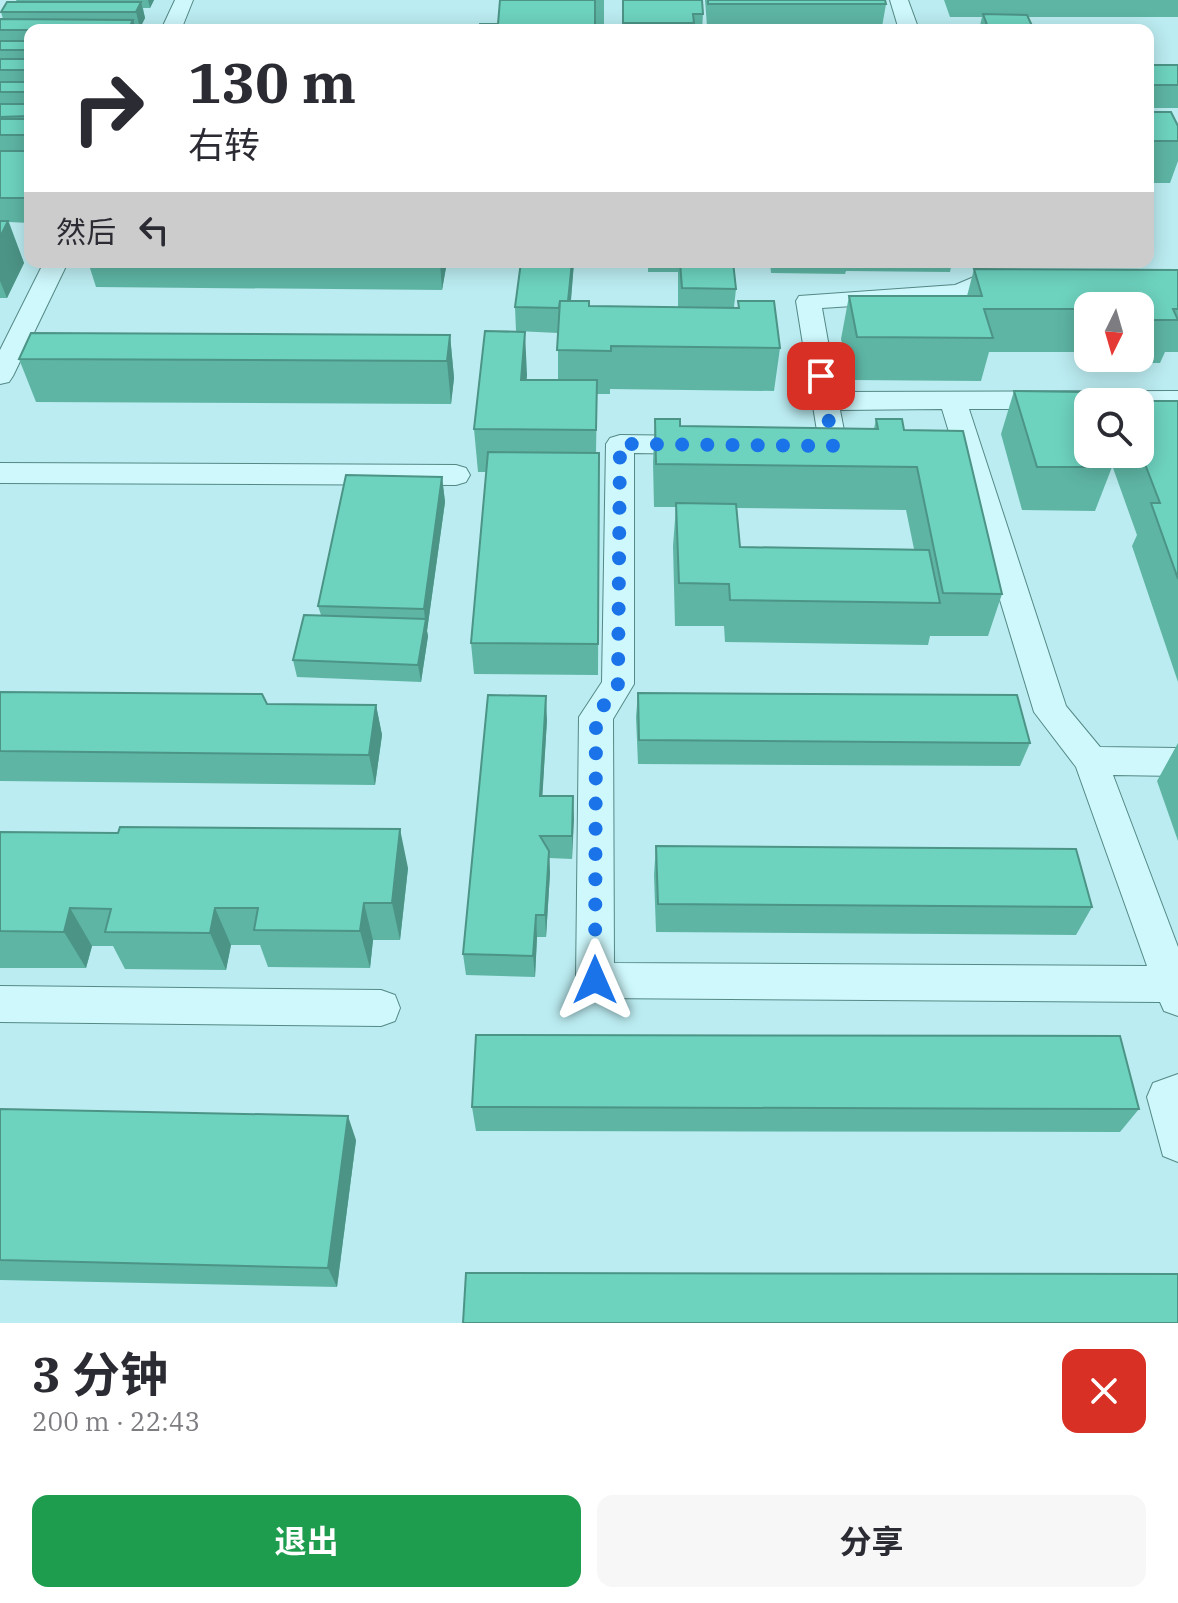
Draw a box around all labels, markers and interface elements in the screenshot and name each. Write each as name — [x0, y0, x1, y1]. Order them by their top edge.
text: 130 m — [188, 46, 356, 118]
icon: right — [56, 56, 160, 160]
text: 右转 — [188, 121, 260, 168]
icon: left — [132, 208, 176, 252]
text: 然后 — [56, 212, 116, 251]
north arrow — [1074, 292, 1154, 372]
map controls — [1074, 292, 1154, 468]
pin — [787, 342, 855, 410]
icon: arrive — [799, 354, 843, 398]
button: search — [1074, 388, 1154, 468]
position arrow — [553, 938, 637, 1022]
text: 3 分钟 — [32, 1343, 168, 1405]
button: close — [1062, 1349, 1146, 1433]
text: 200 m · 22:43 — [32, 1404, 200, 1438]
button: 退出 — [32, 1495, 581, 1587]
button: 分享 — [597, 1495, 1146, 1587]

